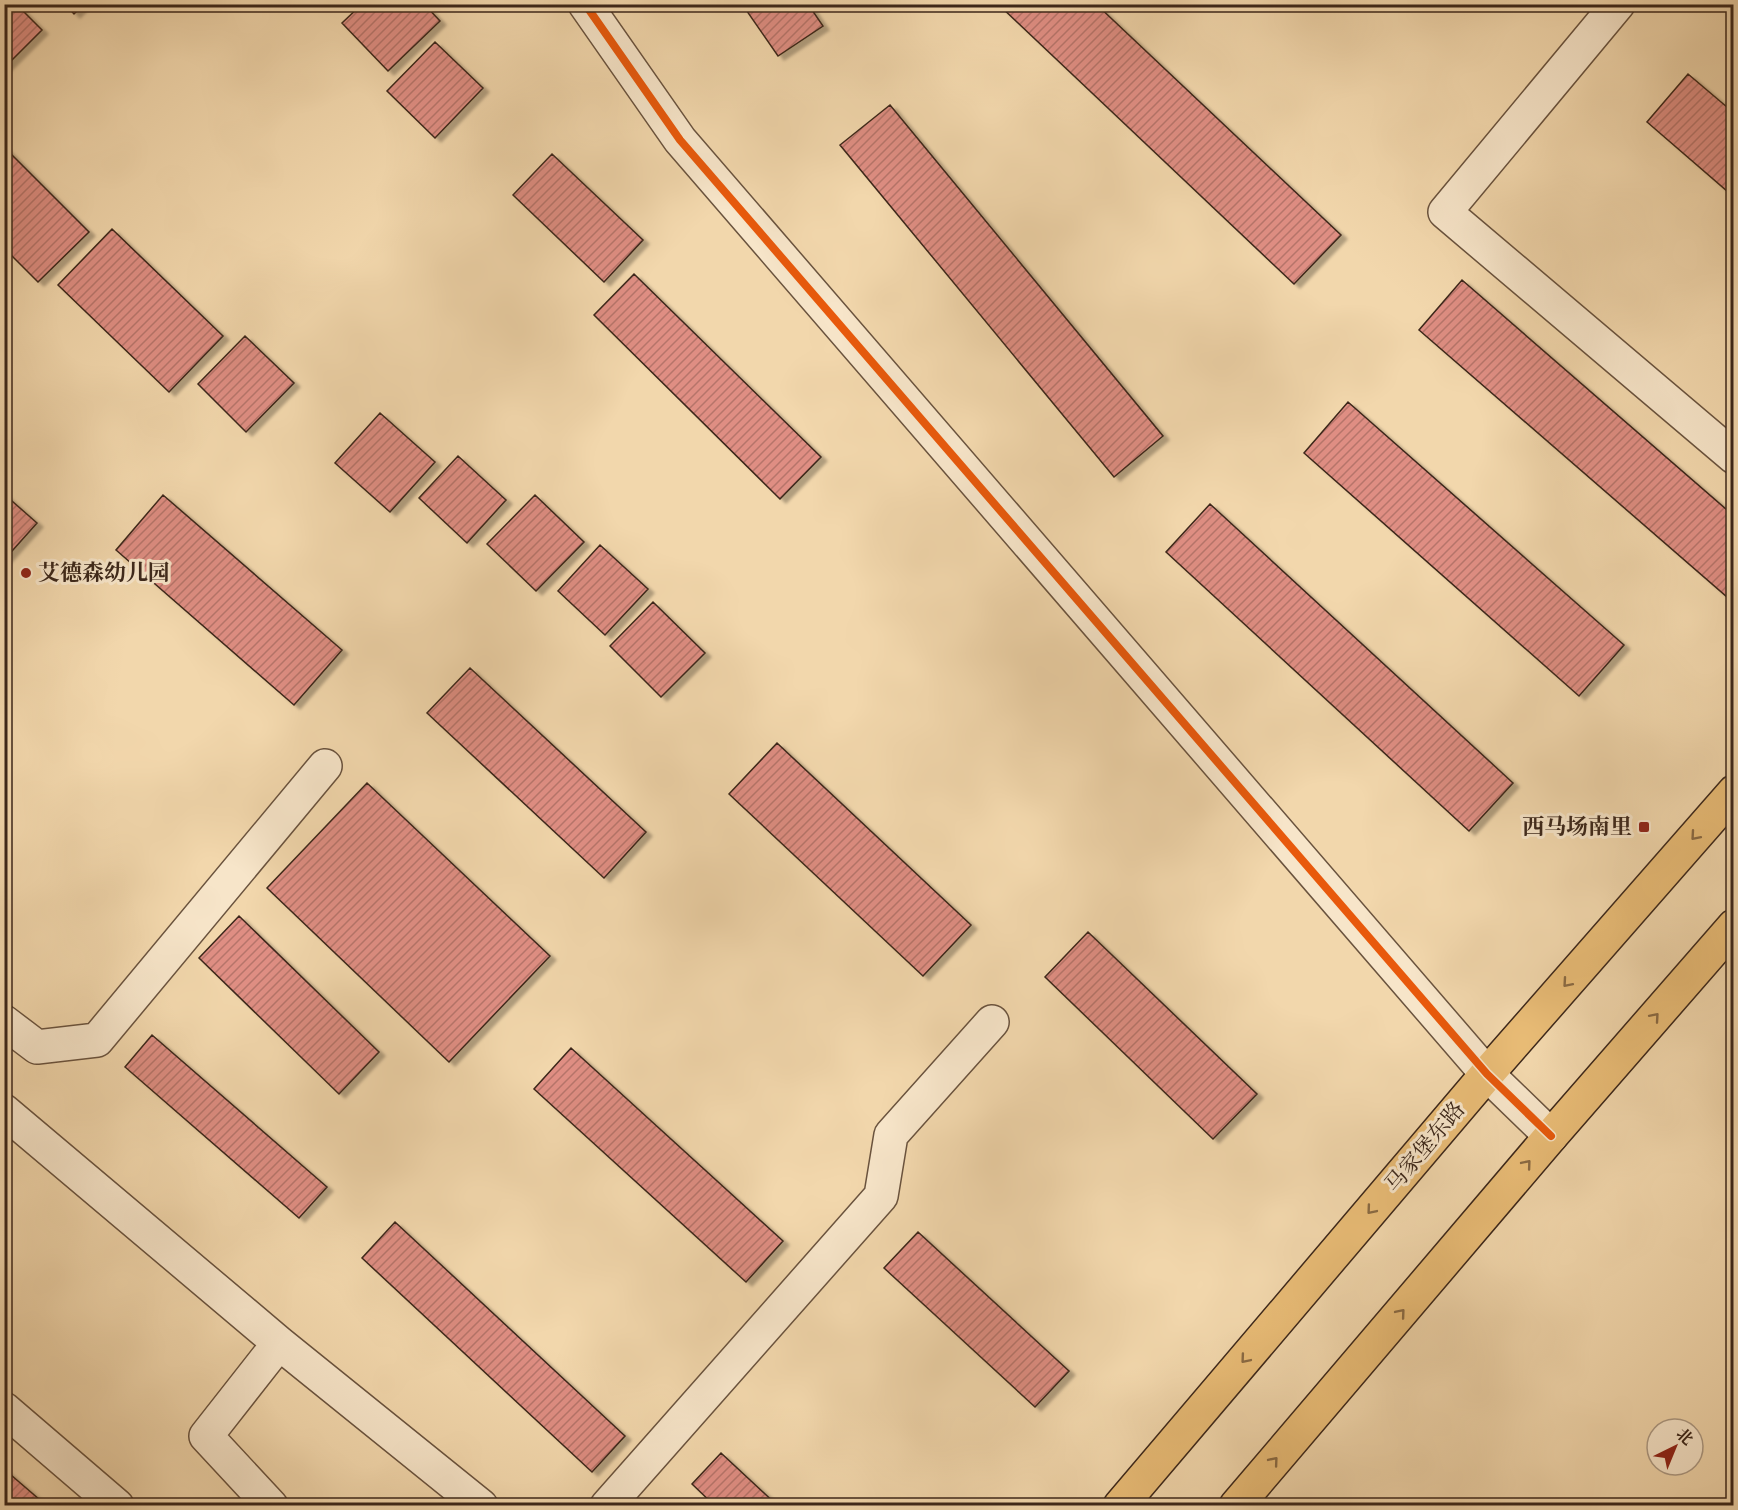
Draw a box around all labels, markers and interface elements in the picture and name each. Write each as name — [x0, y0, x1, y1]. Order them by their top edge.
place label: 艾德森幼儿园 — [38, 559, 170, 587]
marker: 艾德森幼儿园 — [19, 566, 33, 580]
place label: 西马场南里 — [1522, 813, 1632, 841]
marker: 西马场南里 — [1637, 820, 1651, 834]
one-way arrow — [1691, 829, 1702, 840]
one-way arrow — [1563, 976, 1574, 987]
one-way arrow — [1648, 1013, 1659, 1024]
street label: 马家堡东路 — [1379, 1096, 1471, 1198]
one-way arrow — [1520, 1160, 1531, 1171]
one-way arrow — [1368, 1203, 1379, 1214]
one-way arrow — [1393, 1309, 1404, 1320]
one-way arrow — [1241, 1352, 1252, 1363]
north arrow — [1645, 1417, 1705, 1477]
text: 北 — [1672, 1424, 1697, 1450]
one-way arrow — [1267, 1457, 1278, 1468]

